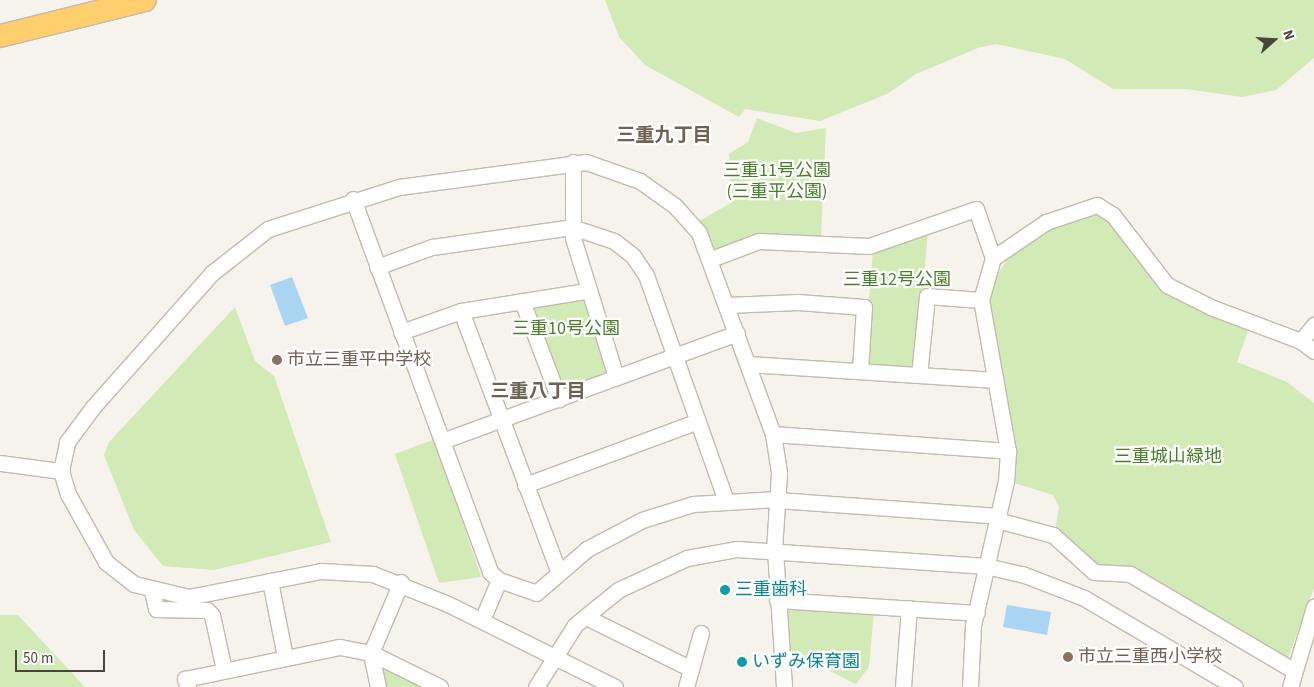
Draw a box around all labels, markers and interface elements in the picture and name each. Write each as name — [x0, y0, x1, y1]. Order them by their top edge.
north arrow — [1249, 15, 1299, 65]
text: N — [1277, 27, 1299, 43]
district label: 三重九丁目 — [617, 125, 711, 147]
park label: 三重11号公園 (三重平公園) — [723, 161, 831, 203]
park label: 三重12号公園 — [843, 269, 951, 291]
park label: 三重10号公園 — [512, 318, 620, 340]
place label: 市立三重平中学校 — [287, 349, 431, 371]
marker: 市立三重平中学校 — [271, 354, 283, 366]
district label: 三重八丁目 — [491, 381, 585, 403]
park label: 三重城山緑地 — [1114, 446, 1222, 468]
place label: 三重歯科 — [735, 579, 807, 601]
marker: 三重歯科 — [719, 584, 731, 596]
scale bar — [18, 640, 108, 672]
place label: 市立三重西小学校 — [1078, 646, 1222, 668]
text: 50 m — [23, 648, 53, 669]
place label: いずみ保育園 — [752, 651, 860, 673]
marker: 市立三重西小学校 — [1062, 651, 1074, 663]
marker: いずみ保育園 — [736, 656, 748, 668]

